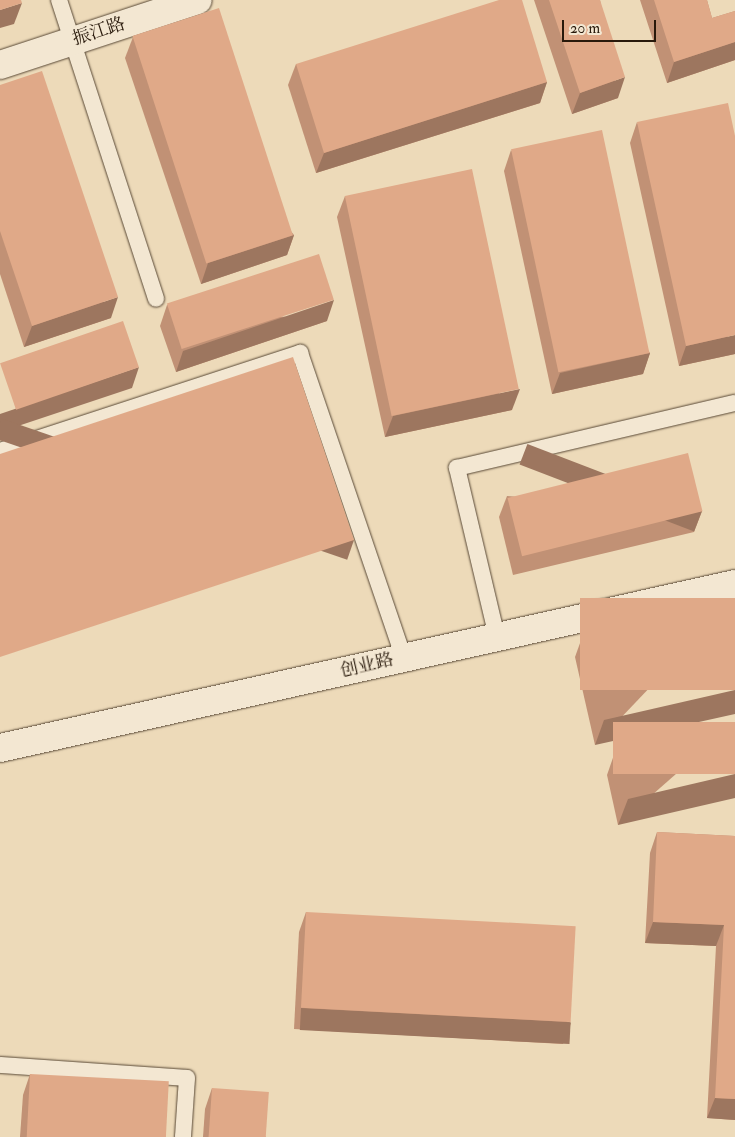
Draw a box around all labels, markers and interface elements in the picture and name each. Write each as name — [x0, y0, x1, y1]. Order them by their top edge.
scale bar — [565, 10, 659, 42]
street label: 振江路 — [70, 13, 128, 51]
text: 20 m — [570, 19, 600, 38]
street label: 创业路 — [338, 649, 396, 683]

